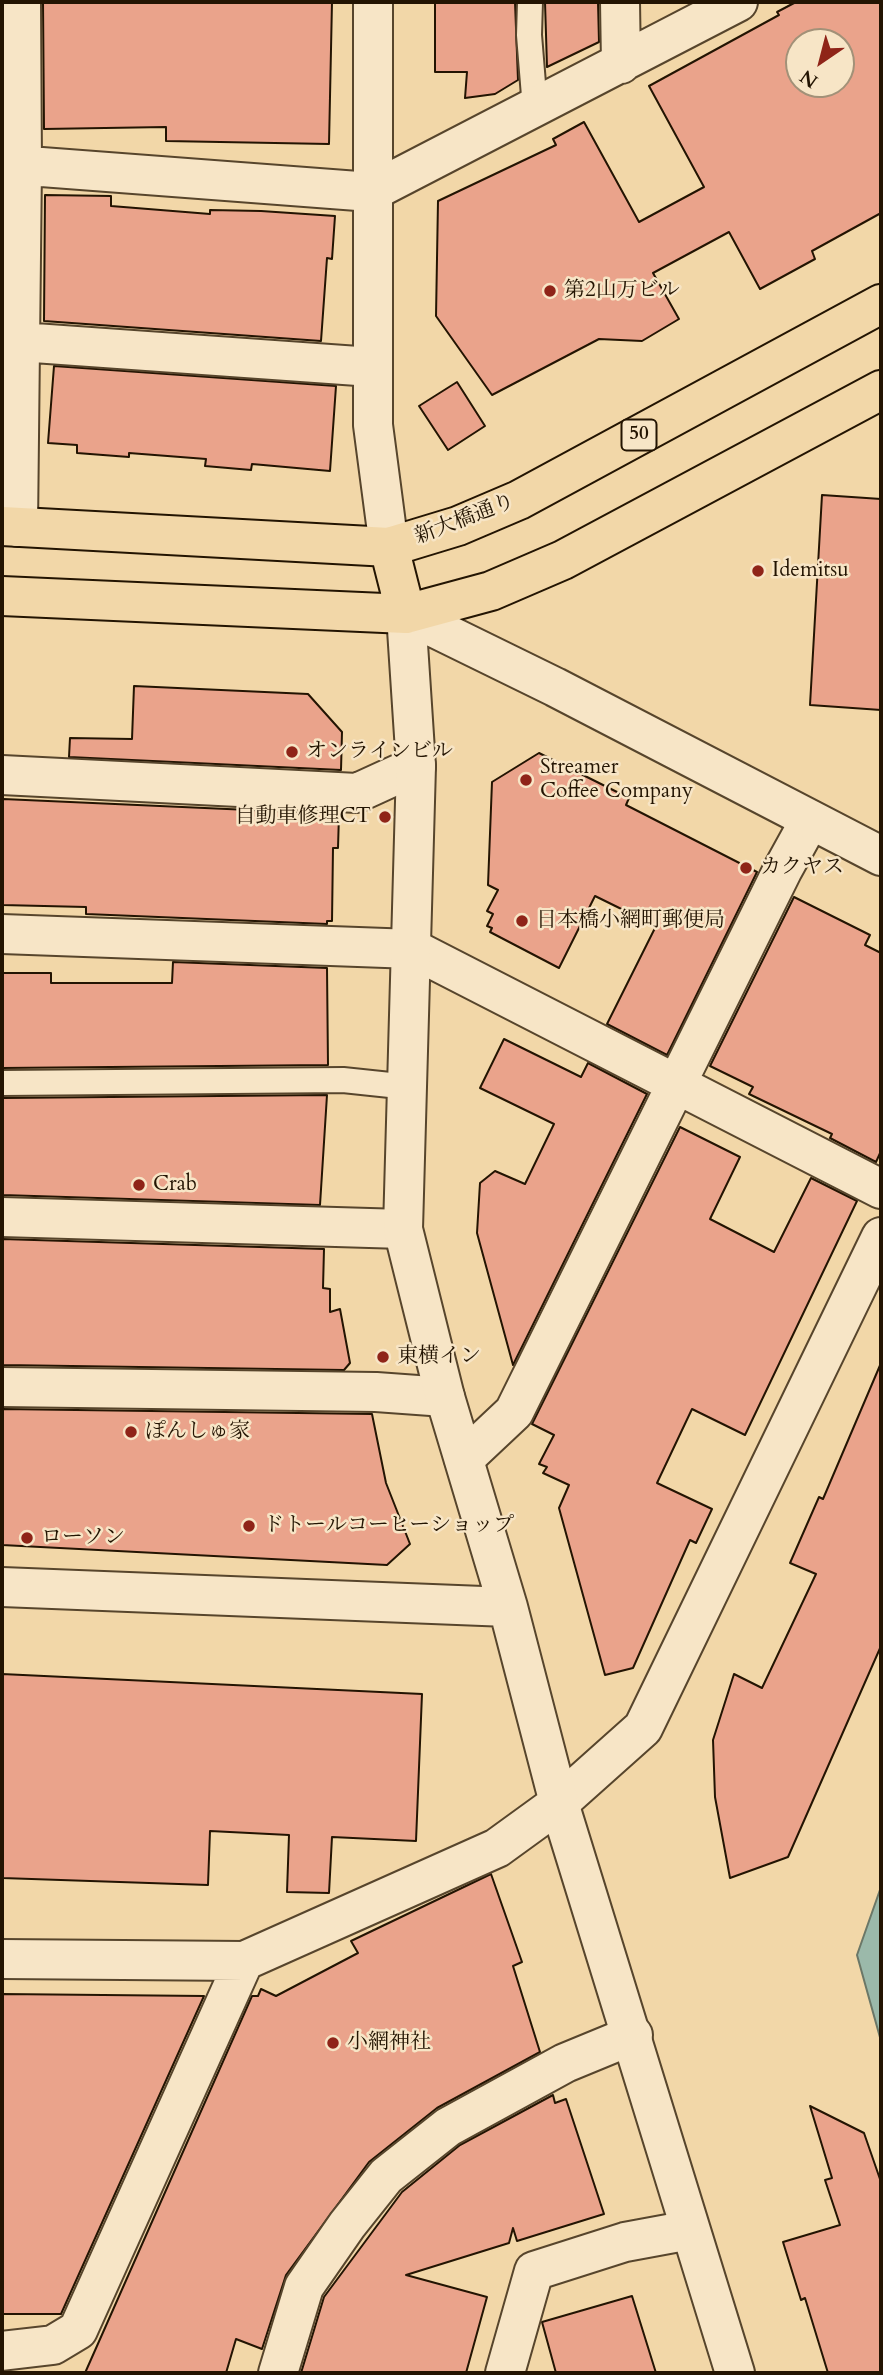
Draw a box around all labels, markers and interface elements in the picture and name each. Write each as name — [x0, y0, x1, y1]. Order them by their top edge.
north arrow — [785, 28, 855, 98]
text: N — [795, 63, 823, 94]
place label: 第2山万ビル — [564, 278, 680, 304]
marker: 第2山万ビル — [542, 283, 558, 299]
road number: 50 — [622, 420, 656, 450]
street label: 新大橋通り — [411, 489, 519, 551]
place label: Idemitsu — [772, 558, 849, 584]
marker: Idemitsu — [750, 563, 766, 579]
place label: オンラインビル — [306, 739, 453, 765]
marker: オンラインビル — [284, 744, 300, 760]
place label: Streamer Coffee Company — [540, 755, 693, 805]
marker: Streamer Coffee Company — [518, 772, 534, 788]
place label: 自動車修理CT — [235, 804, 371, 830]
marker: 自動車修理CT — [377, 809, 393, 825]
place label: カクヤス — [760, 855, 844, 881]
marker: カクヤス — [738, 860, 754, 876]
place label: 日本橋小網町郵便局 — [536, 908, 725, 934]
marker: 日本橋小網町郵便局 — [514, 913, 530, 929]
place label: Crab — [153, 1172, 197, 1198]
marker: Crab — [131, 1177, 147, 1193]
place label: 東横イン — [397, 1344, 481, 1370]
marker: 東横イン — [375, 1349, 391, 1365]
place label: ぽんしゅ家 — [145, 1419, 250, 1445]
marker: ぽんしゅ家 — [123, 1424, 139, 1440]
place label: ドトールコーヒーショップ — [263, 1513, 514, 1539]
marker: ドトールコーヒーショップ — [241, 1518, 257, 1534]
place label: ローソン — [41, 1525, 125, 1551]
marker: ローソン — [19, 1530, 35, 1546]
place label: 小網神社 — [347, 2030, 431, 2056]
marker: 小網神社 — [325, 2035, 341, 2051]

